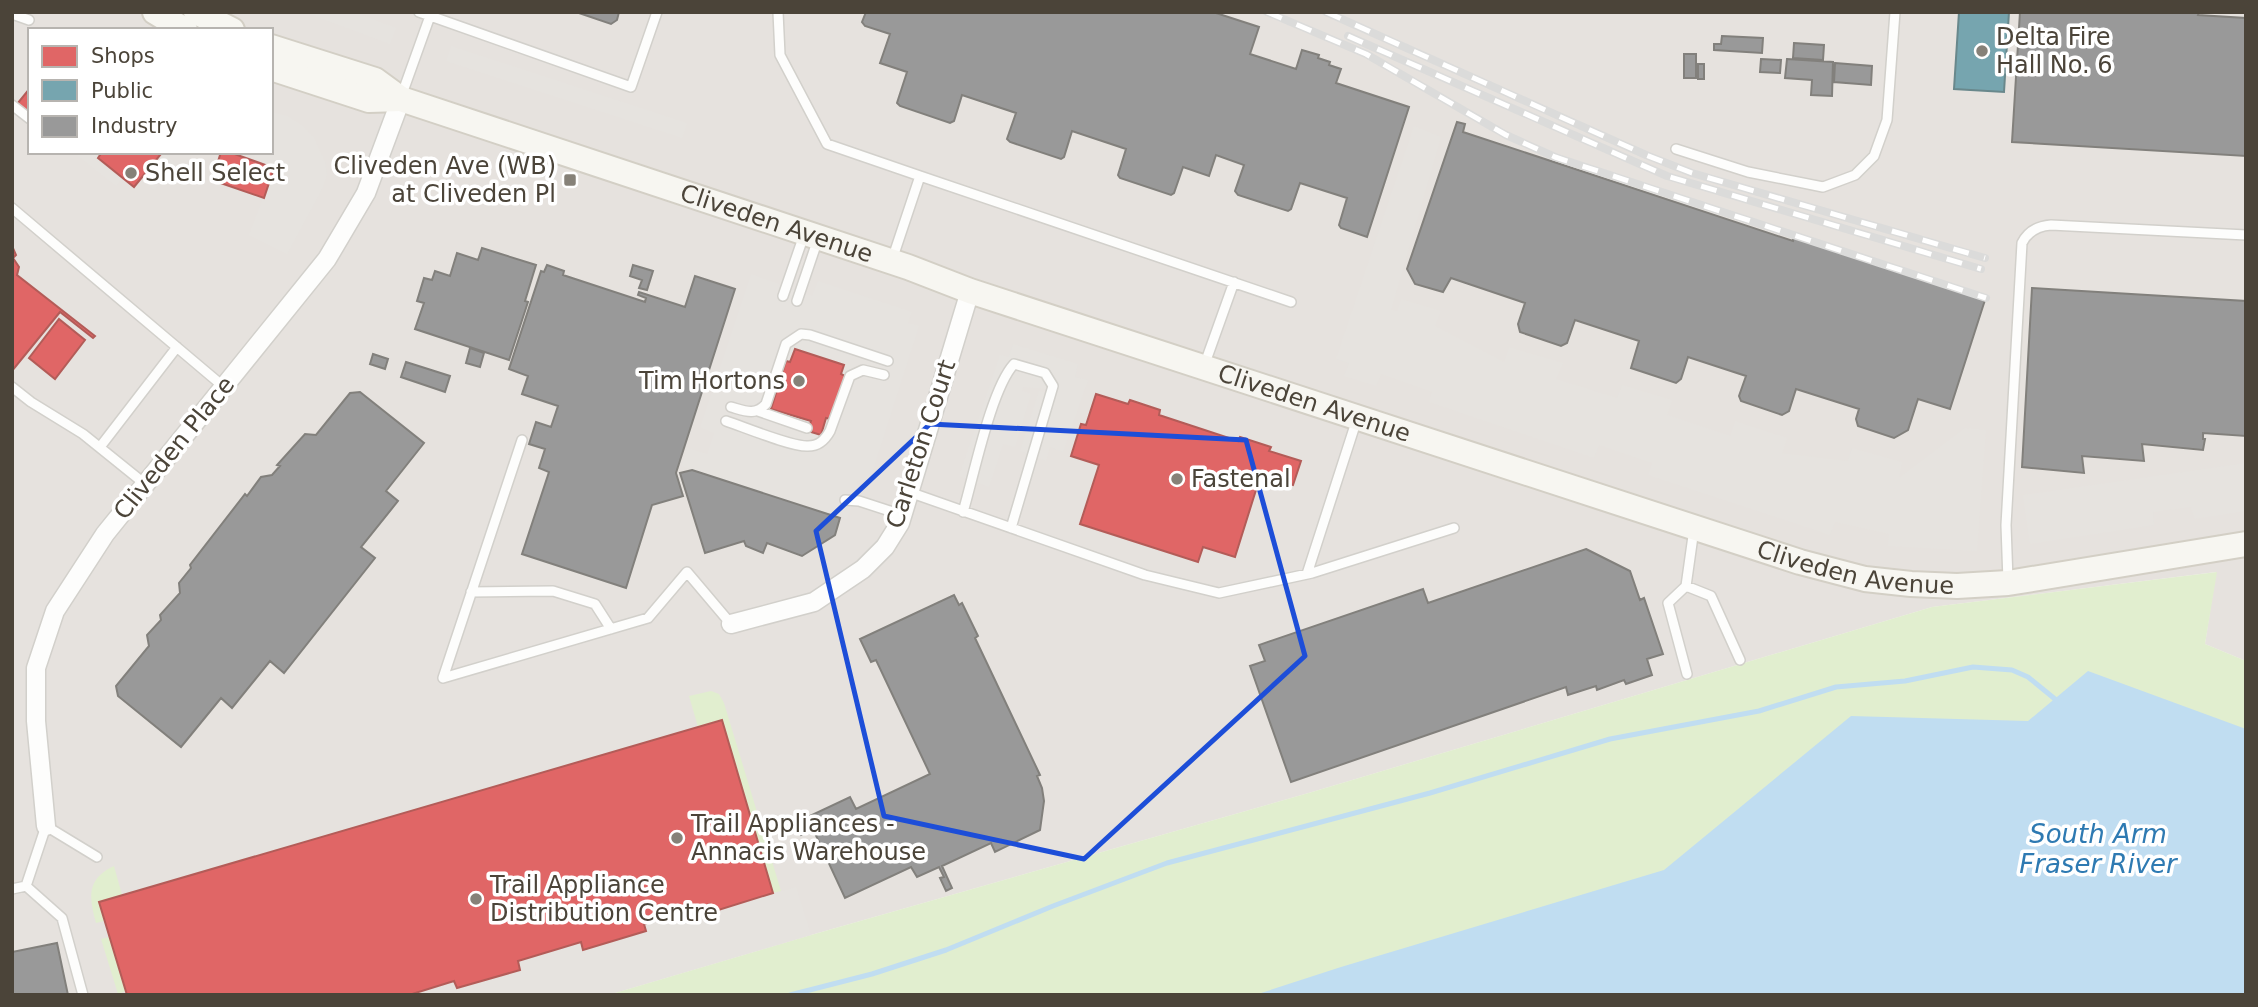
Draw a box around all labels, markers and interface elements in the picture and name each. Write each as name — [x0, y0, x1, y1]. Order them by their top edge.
place label: Delta Fire Hall No. 6 — [1996, 23, 2112, 79]
legend — [28, 28, 273, 154]
marker: Delta Fire Hall No. 6 — [1974, 43, 1990, 59]
text: Shops — [91, 44, 155, 68]
text: Public — [91, 79, 153, 103]
text: Industry — [91, 114, 177, 138]
place label: Cliveden Ave (WB) at Cliveden Pl — [334, 152, 556, 208]
place label: Shell Select — [145, 159, 285, 187]
marker: Shell Select — [123, 165, 139, 181]
marker: Cliveden Ave (WB) at Cliveden Pl — [562, 172, 578, 188]
street label: Cliveden Avenue — [677, 179, 876, 268]
street label: Carleton Court — [881, 356, 961, 532]
street label: Cliveden Avenue — [1214, 359, 1414, 448]
place label: Tim Hortons — [638, 367, 785, 395]
street label: Cliveden Place — [108, 371, 240, 525]
marker: Tim Hortons — [791, 373, 807, 389]
place label: Fastenal — [1191, 465, 1291, 493]
marker: Fastenal — [1169, 471, 1185, 487]
street label: Cliveden Avenue — [1753, 535, 1955, 600]
place label: Trail Appliances - Annacis Warehouse — [690, 810, 926, 866]
water label: South Arm Fraser River — [2019, 819, 2179, 879]
marker: Trail Appliances - Annacis Warehouse — [669, 830, 685, 846]
place label: Trail Appliance Distribution Centre — [489, 871, 718, 927]
marker: Trail Appliance Distribution Centre — [468, 891, 484, 907]

